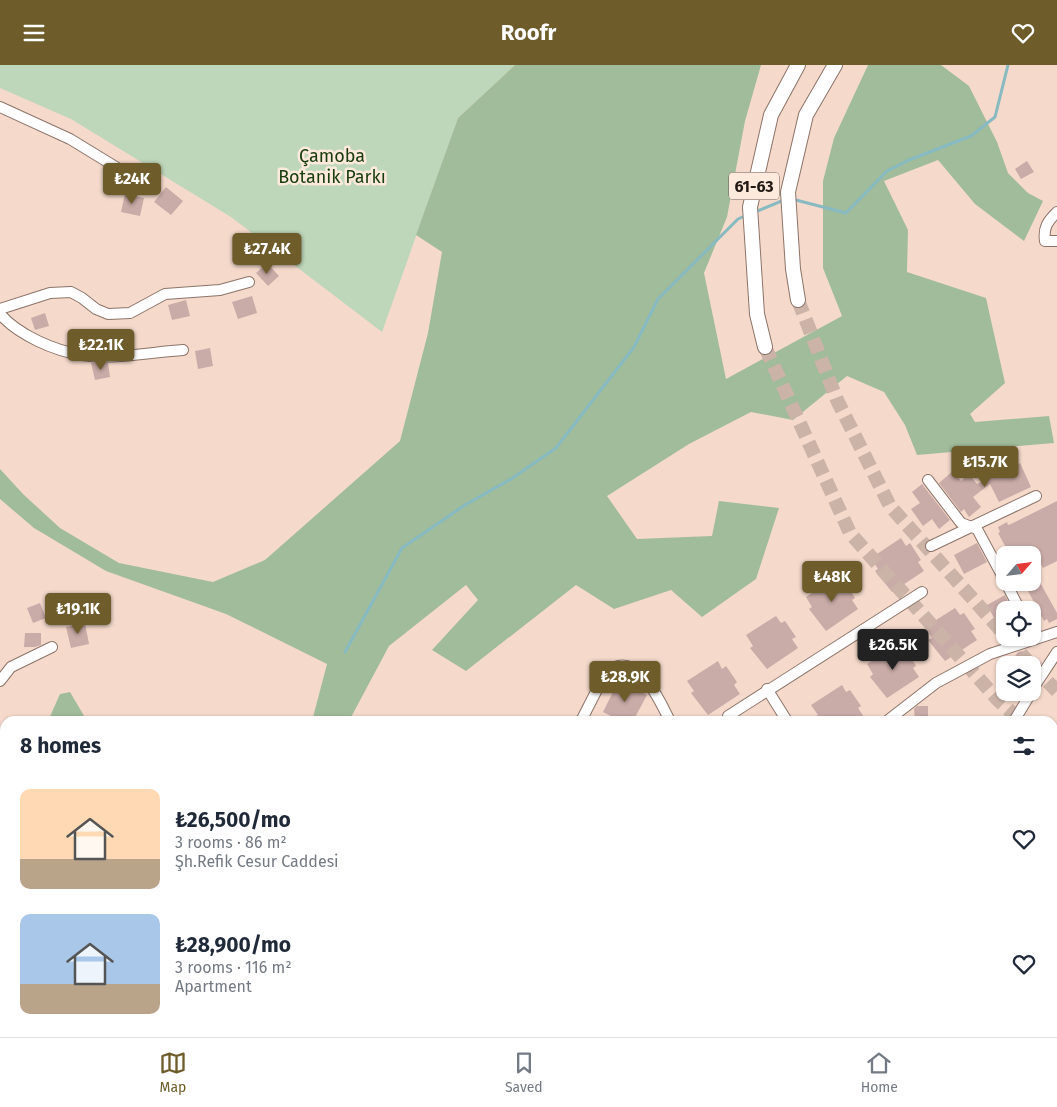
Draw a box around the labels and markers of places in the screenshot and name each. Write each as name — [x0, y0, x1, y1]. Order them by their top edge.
pin: ₺24K — [102, 163, 162, 205]
pin: ₺27.4K — [226, 233, 308, 275]
pin: ₺22.1K — [60, 329, 142, 371]
pin: ₺15.7K — [944, 445, 1026, 488]
pin: ₺48K — [802, 561, 862, 603]
pin: ₺19.1K — [37, 593, 119, 635]
pin: ₺26.5K — [852, 629, 934, 671]
pin: ₺28.9K — [584, 661, 666, 703]

